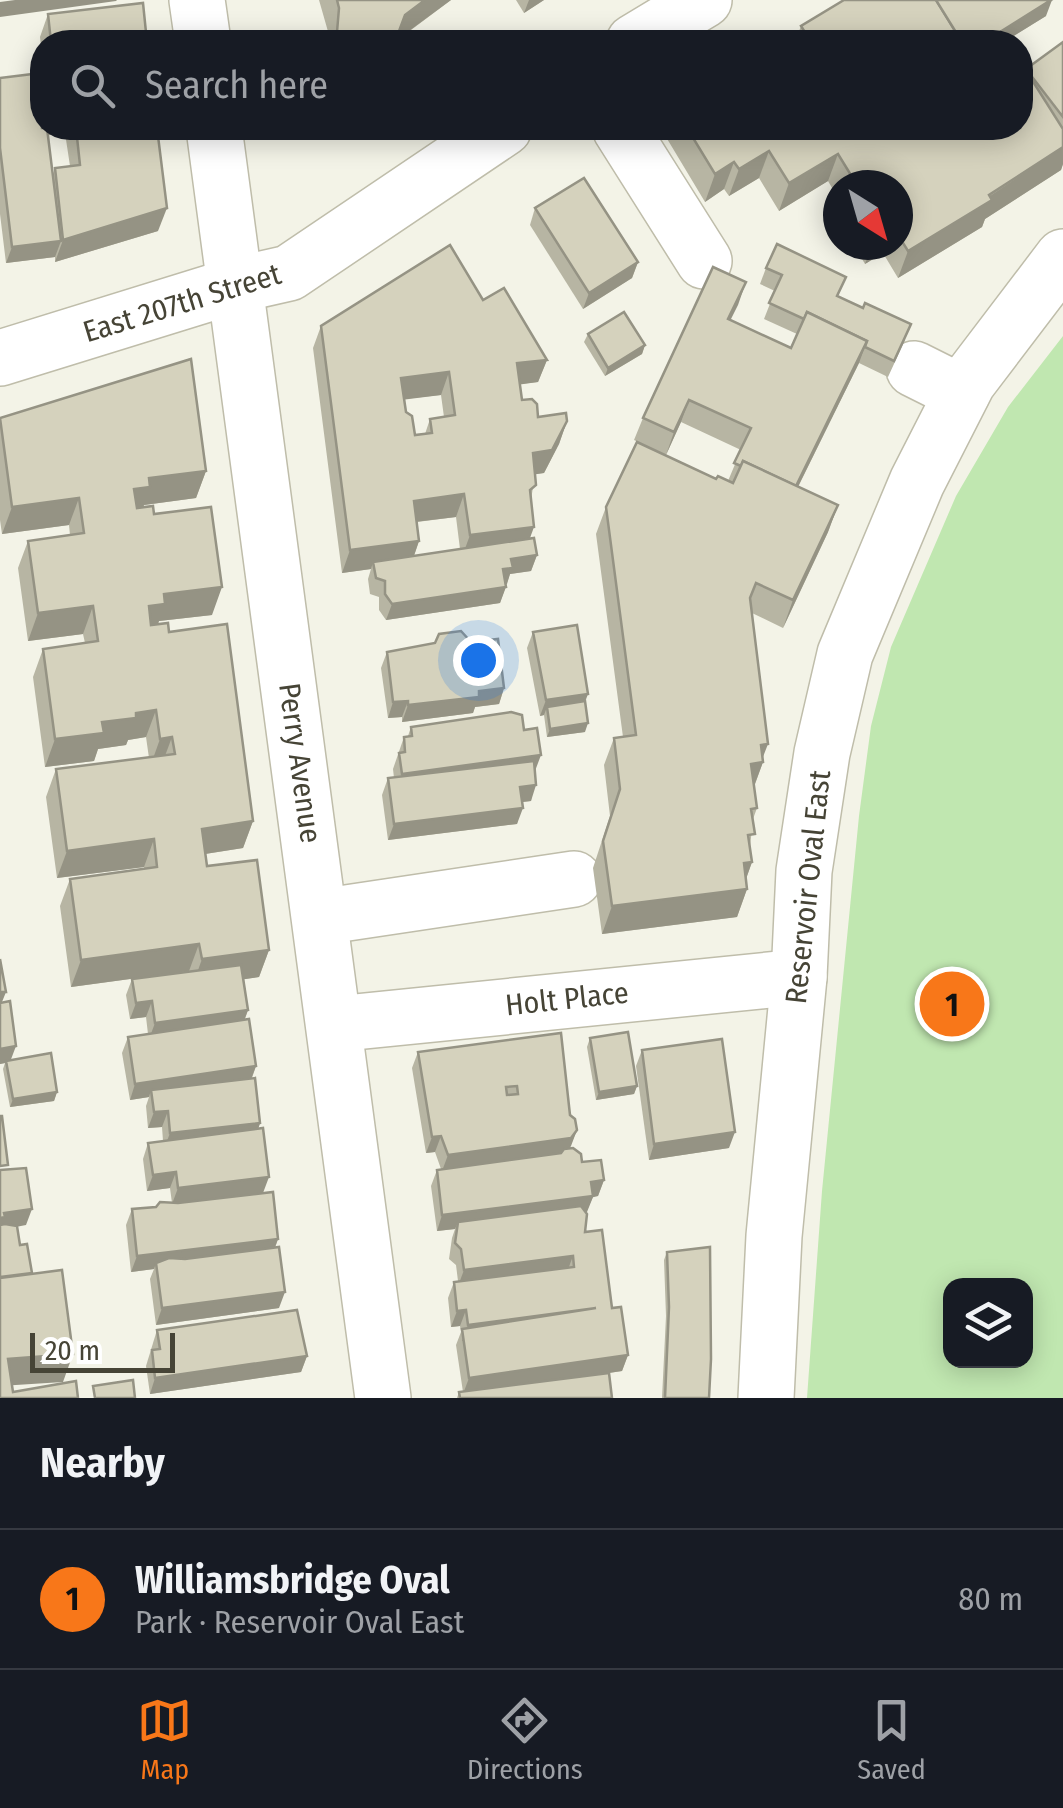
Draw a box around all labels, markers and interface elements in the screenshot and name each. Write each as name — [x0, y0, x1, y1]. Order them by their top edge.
search box — [30, 30, 1033, 140]
icon: search — [65, 58, 120, 113]
text: Search here — [145, 62, 328, 108]
north arrow — [823, 170, 913, 260]
street label: East 207th Street — [79, 256, 285, 350]
your location — [453, 635, 504, 686]
street label: Perry Avenue — [271, 681, 329, 845]
street label: Reservoir Oval East — [778, 768, 838, 1006]
pin: 1 — [920, 966, 984, 1042]
street label: Holt Place — [504, 975, 630, 1023]
map controls — [943, 1278, 1033, 1368]
button: layers — [943, 1278, 1033, 1368]
scale bar — [30, 1328, 175, 1372]
text: 20 m — [45, 1334, 100, 1367]
text: Nearby — [40, 1438, 165, 1488]
text: Williamsbridge Oval — [135, 1557, 450, 1603]
text: 1 — [66, 1580, 79, 1618]
text: 80 m — [958, 1580, 1023, 1618]
text: Park · Reservoir Oval East — [135, 1603, 464, 1641]
tab: Map — [137, 1693, 192, 1786]
tab: Directions — [467, 1693, 583, 1786]
tab: Saved — [857, 1693, 926, 1786]

